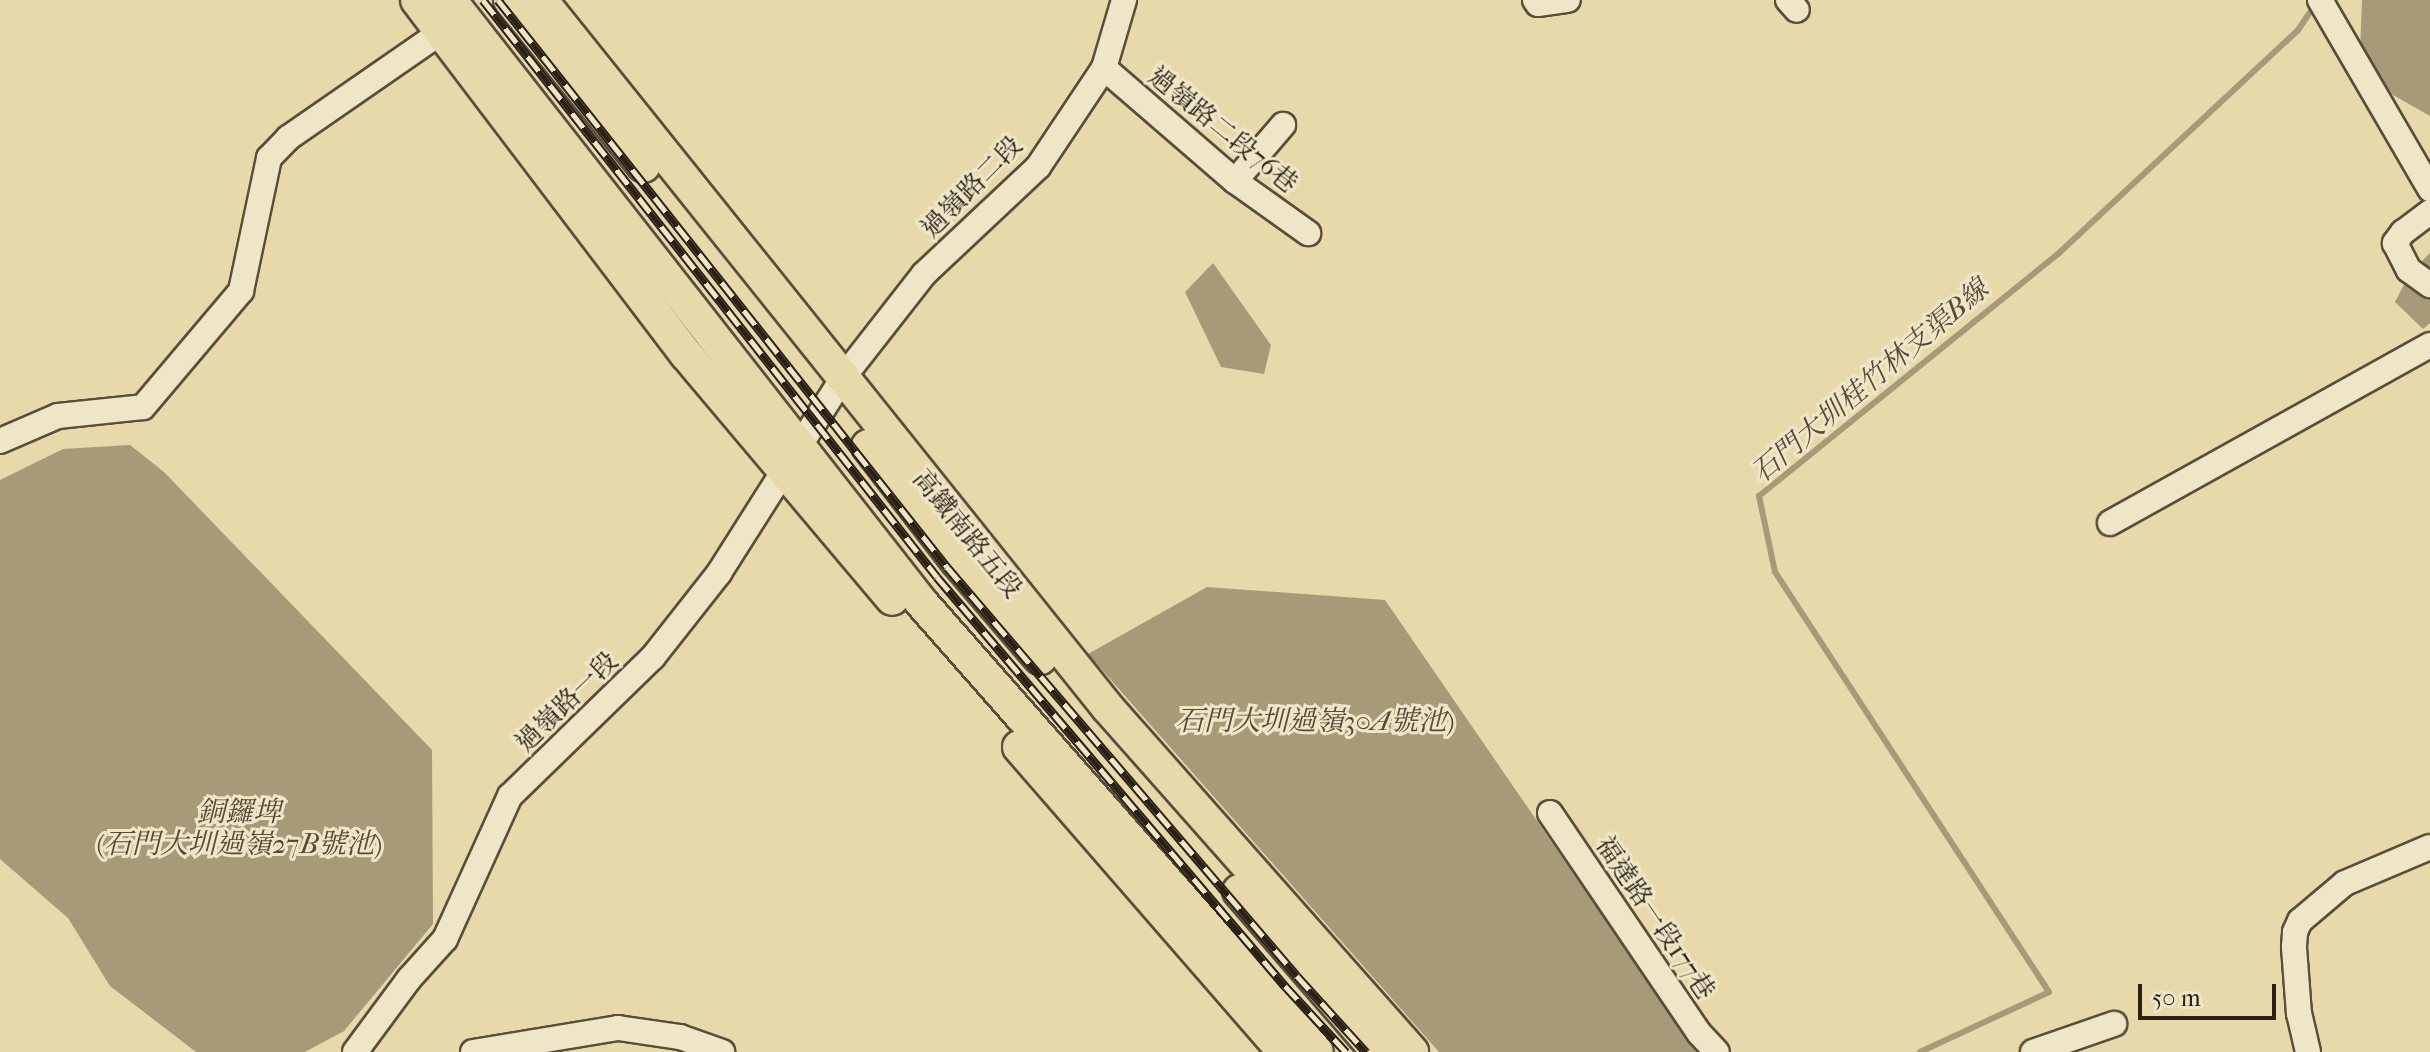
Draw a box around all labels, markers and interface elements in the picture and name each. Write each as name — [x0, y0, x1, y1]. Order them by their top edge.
street label: 過嶺路二段76巷 — [1142, 60, 1304, 200]
street label: 過嶺路二段 — [915, 130, 1029, 244]
water label: 石門大圳桂竹林支渠B線 — [1745, 272, 1995, 490]
street label: 高鐵南路五段 — [906, 464, 1028, 604]
street label: 過嶺路一段 — [509, 646, 625, 758]
water label: 石門大圳過嶺30A號池) — [1176, 704, 1454, 738]
water label: 銅鑼埤 (石門大圳過嶺27B號池) — [96, 795, 382, 861]
street label: 福達路一段177巷 — [1589, 830, 1721, 1006]
scale bar — [2142, 968, 2280, 1018]
text: 50 m — [2152, 984, 2201, 1012]

